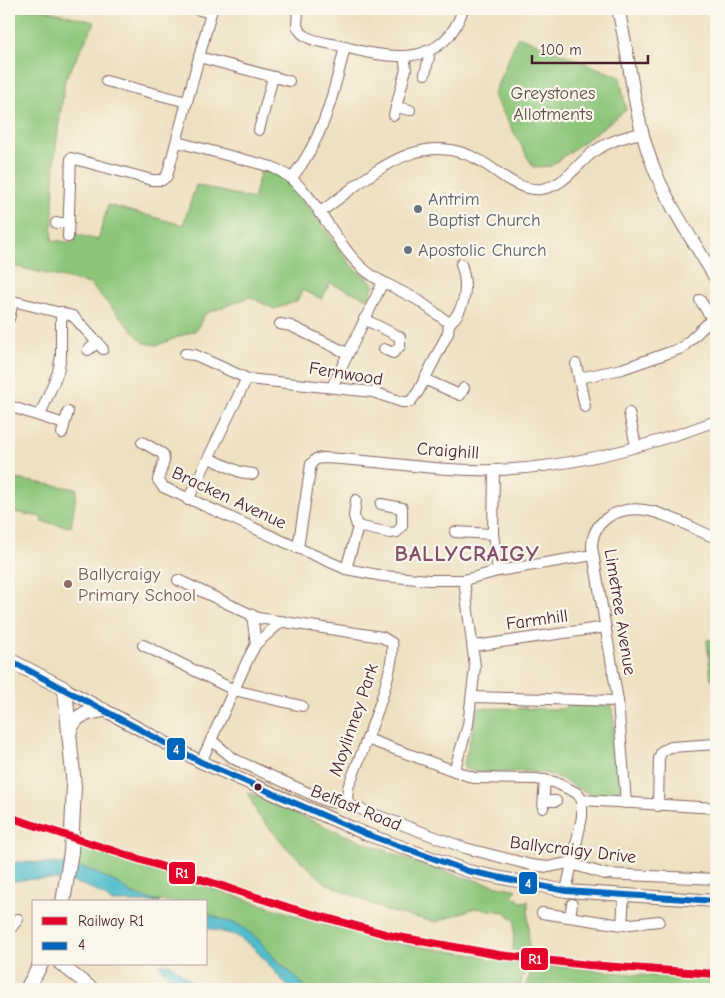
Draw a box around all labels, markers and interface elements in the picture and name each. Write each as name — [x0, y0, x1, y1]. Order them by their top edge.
scale bar — [532, 32, 649, 64]
text: 100 m — [540, 41, 582, 59]
park label: Greystones Allotments — [511, 83, 595, 125]
place label: Antrim Baptist Church — [428, 189, 541, 231]
marker: Antrim Baptist Church — [412, 203, 424, 215]
place label: Apostolic Church — [418, 240, 547, 261]
marker: Apostolic Church — [402, 244, 414, 256]
street label: Fernwood — [308, 358, 384, 390]
street label: Craighill — [416, 438, 480, 464]
street label: Bracken Avenue — [168, 462, 290, 534]
district label: BALLYCRAIGY — [394, 541, 540, 567]
street label: Limetree Avenue — [600, 547, 640, 677]
place label: Ballycraigy Primary School — [78, 564, 196, 606]
marker: Ballycraigy Primary School — [62, 578, 74, 590]
street label: Farmhill — [505, 605, 569, 635]
street label: Moylinney Park — [325, 661, 383, 779]
line badge: 4 — [166, 737, 186, 761]
text: 4 — [173, 741, 180, 758]
street label: Belfast Road — [308, 780, 404, 836]
unlabelled marker — [253, 782, 263, 792]
street label: Ballycraigy Drive — [509, 832, 637, 868]
line badge: R1 — [168, 861, 196, 885]
text: R1 — [175, 865, 189, 882]
line badge: 4 — [518, 871, 538, 895]
text: 4 — [525, 875, 532, 892]
legend — [32, 900, 208, 966]
text: Railway R1 — [78, 912, 144, 930]
text: 4 — [78, 936, 85, 954]
line badge: R1 — [520, 947, 549, 971]
text: R1 — [528, 951, 542, 968]

